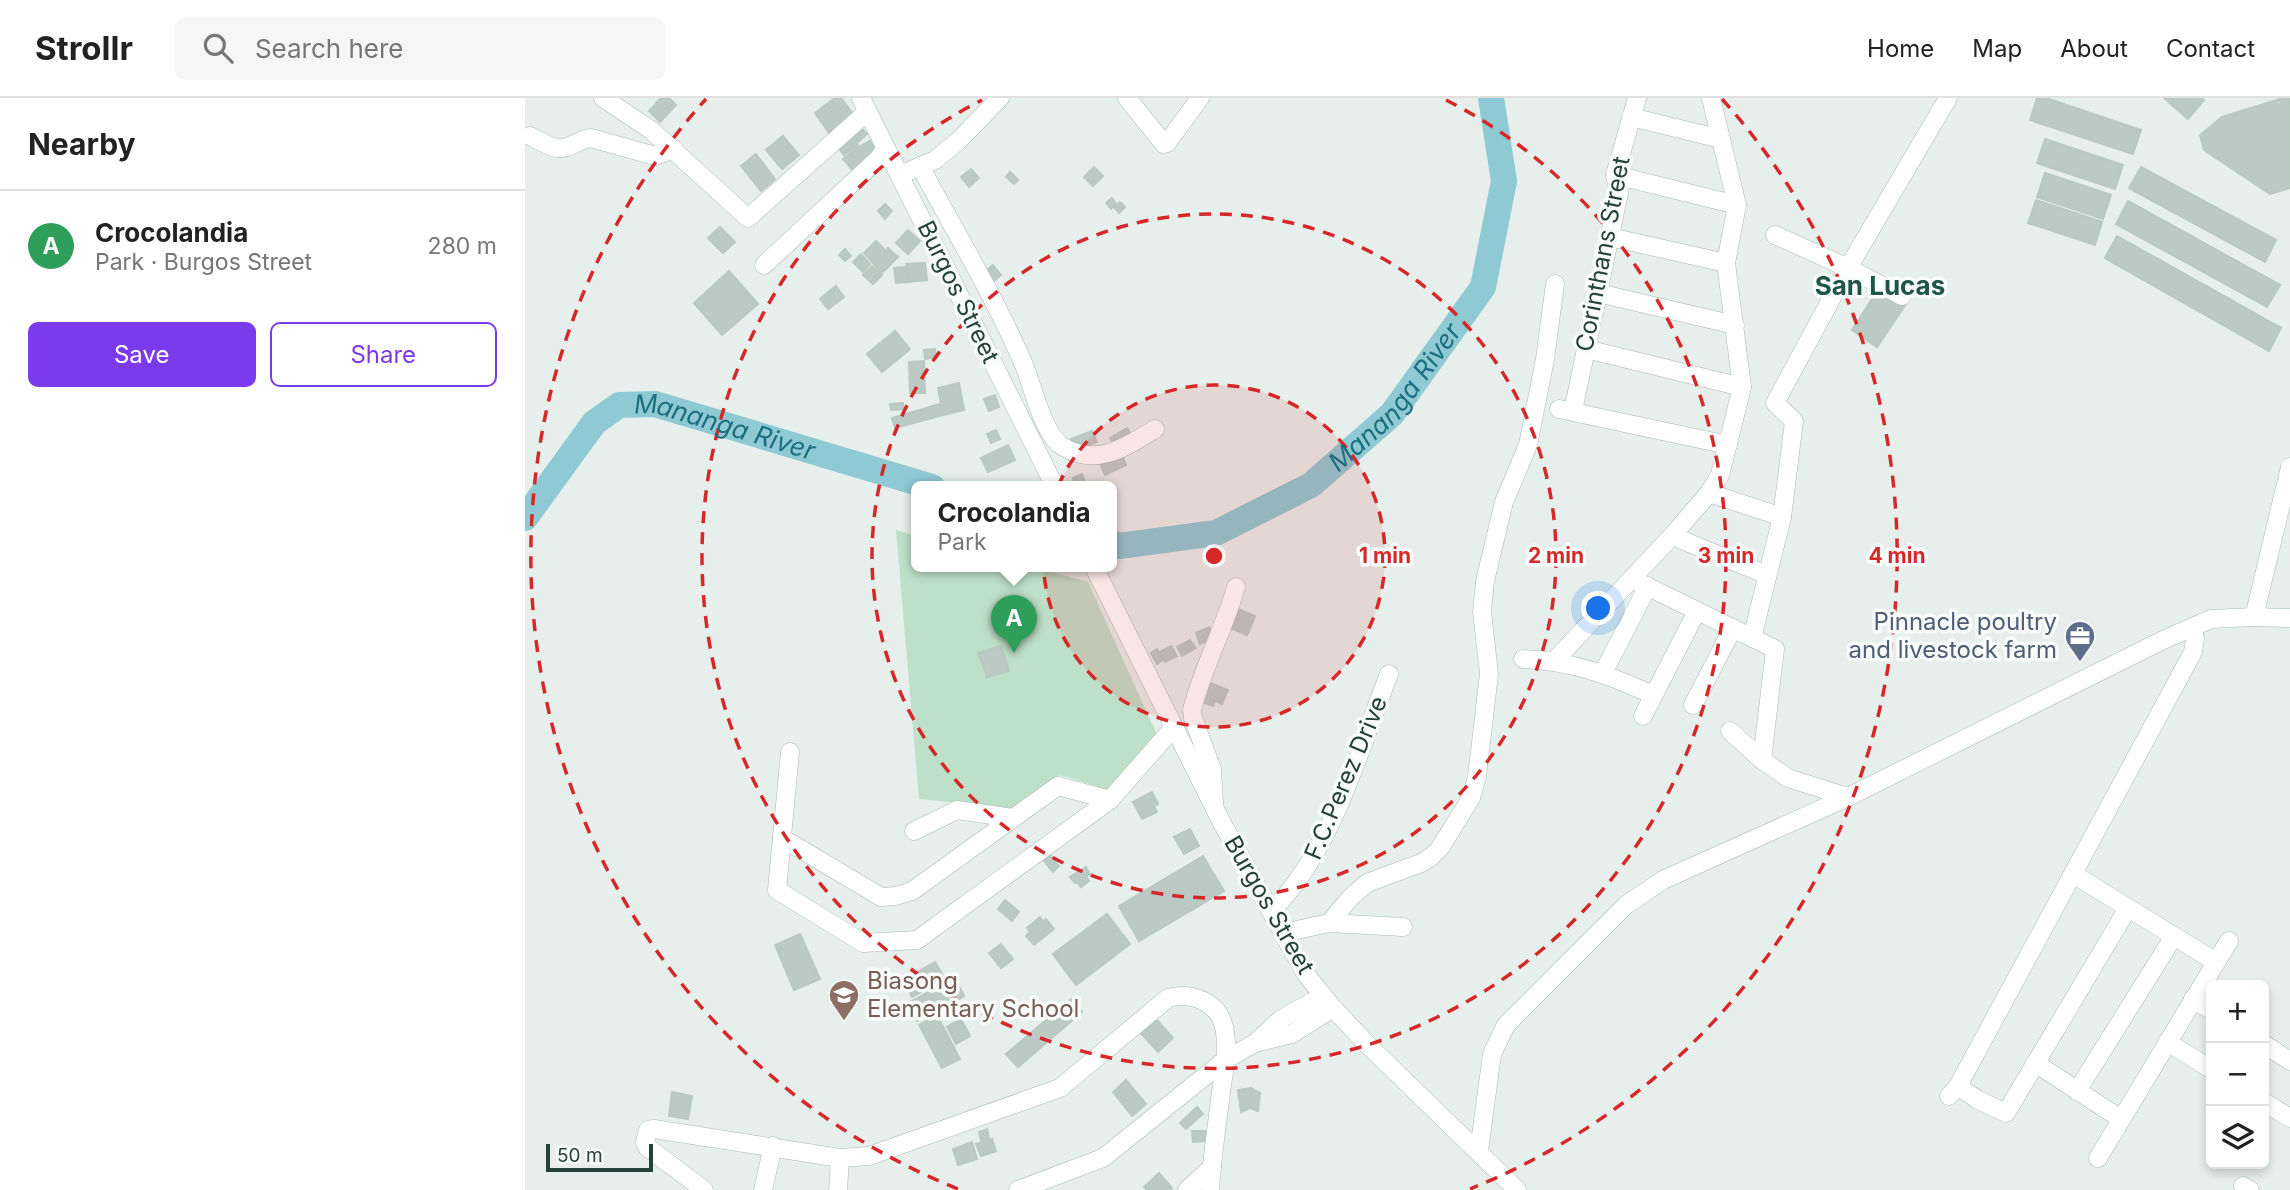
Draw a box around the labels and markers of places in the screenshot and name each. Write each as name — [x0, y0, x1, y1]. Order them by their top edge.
centre of rings — [1202, 544, 1226, 568]
pin: A — [991, 595, 1037, 653]
place label: Pinnacle poultry and livestock farm — [1849, 607, 2057, 664]
office icon: Pinnacle poultry and livestock farm — [2063, 619, 2097, 663]
place label: Biasong Elementary School — [867, 966, 1079, 1023]
school or university icon: Biasong Elementary School — [827, 978, 861, 1022]

